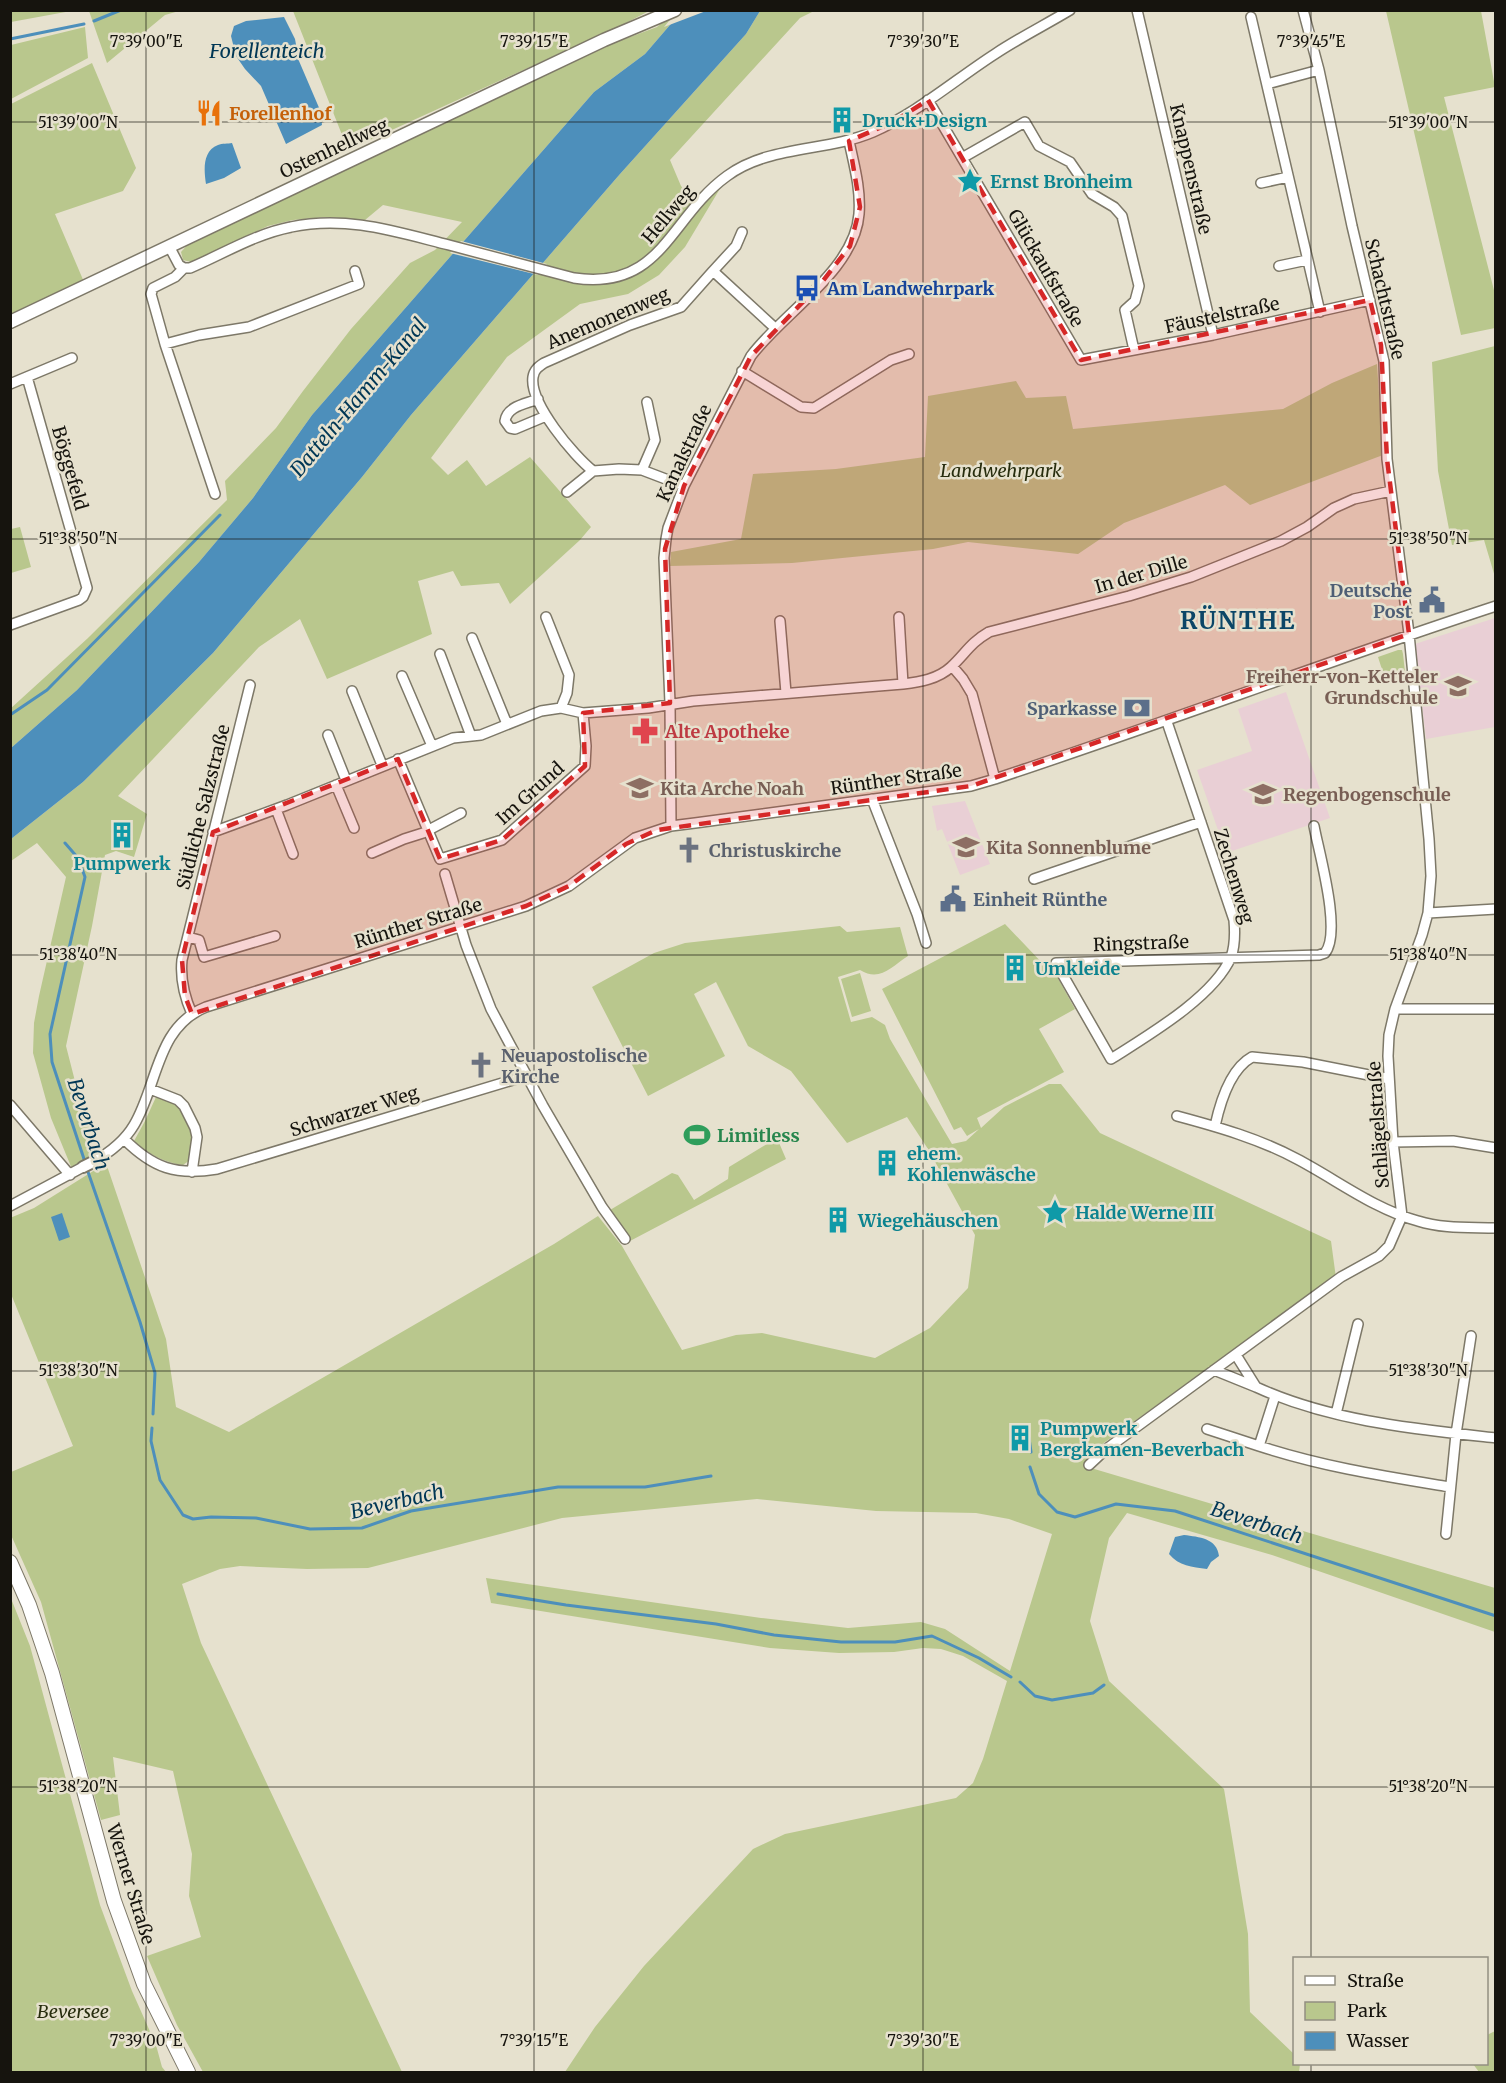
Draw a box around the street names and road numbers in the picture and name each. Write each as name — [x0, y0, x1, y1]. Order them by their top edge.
street label: Knappenstraße — [1165, 102, 1217, 236]
street label: Ostenhellweg — [276, 113, 392, 183]
street label: Hellweg — [637, 180, 699, 248]
street label: Glückaufstraße — [1003, 205, 1089, 331]
street label: Schachtstraße — [1360, 236, 1410, 362]
street label: Anemonenweg — [542, 282, 673, 355]
street label: Fäustelstraße — [1163, 292, 1281, 338]
street label: Kanalstraße — [651, 401, 717, 505]
street label: Böggefeld — [47, 423, 93, 513]
street label: In der Dille — [1092, 550, 1190, 598]
street label: Südliche Salzstraße — [171, 722, 235, 892]
street label: Im Grund — [491, 756, 569, 829]
street label: Rünther Straße — [829, 758, 963, 800]
street label: Zechenweg — [1209, 826, 1259, 927]
street label: Rünther Straße — [351, 893, 485, 953]
street label: Ringstraße — [1093, 930, 1189, 956]
street label: Schlägelstraße — [1362, 1061, 1394, 1189]
street label: Schwarzer Weg — [287, 1081, 421, 1141]
street label: Werner Straße — [101, 1820, 160, 1947]

